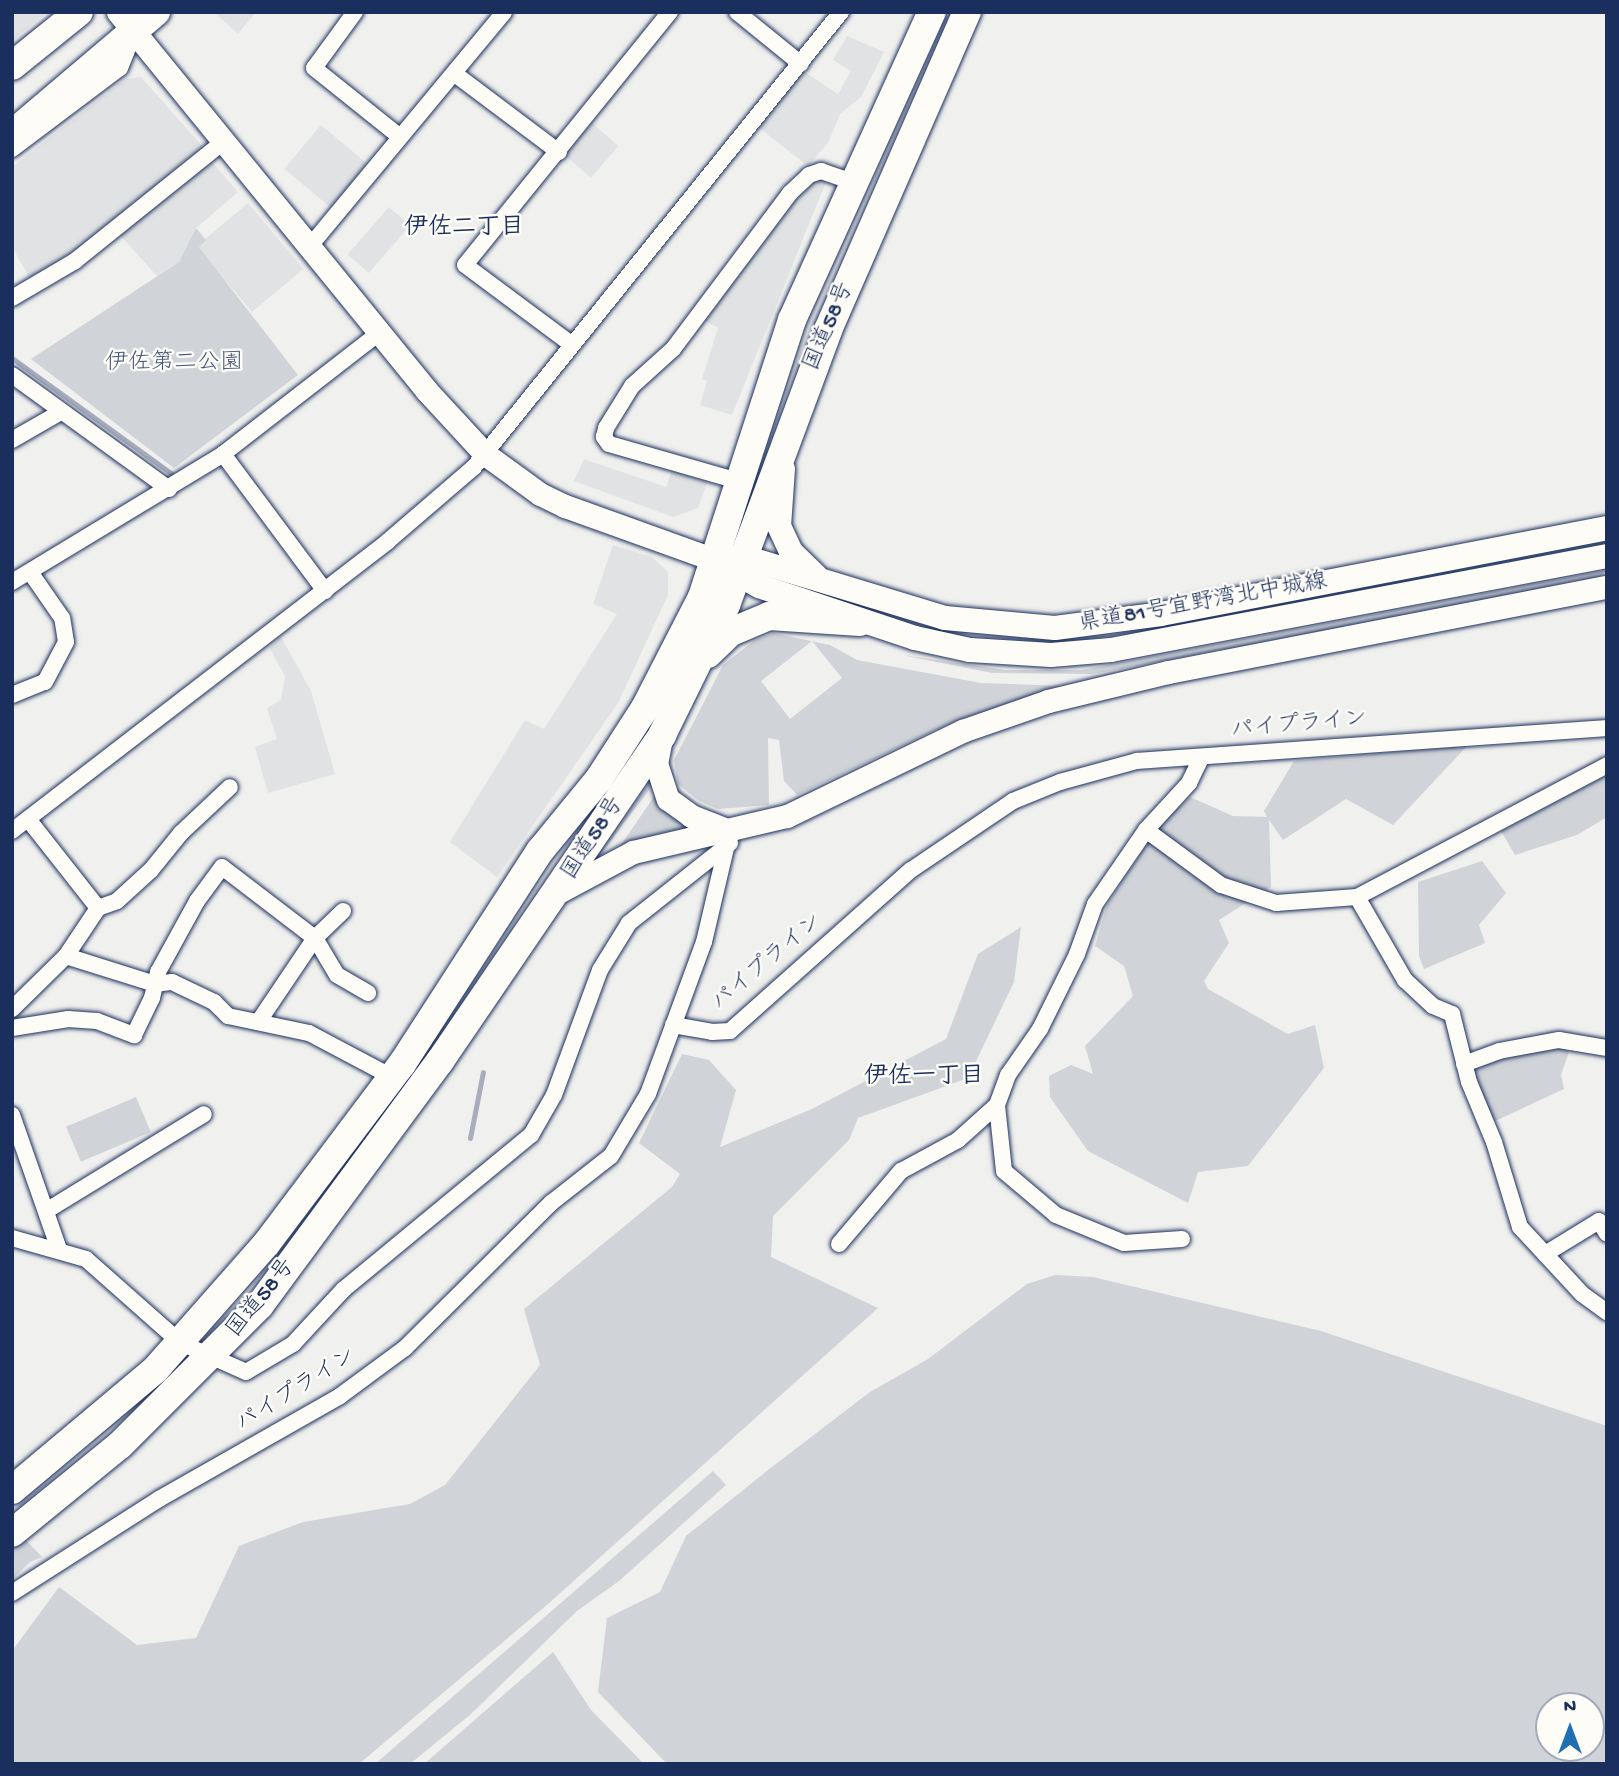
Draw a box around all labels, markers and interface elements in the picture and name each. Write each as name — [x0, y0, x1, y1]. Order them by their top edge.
district label: 伊佐二丁目 — [404, 215, 524, 243]
street label: 国道58号 — [799, 278, 861, 376]
park label: 伊佐第二公園 — [105, 350, 243, 378]
street label: 県道81号宜野湾北中城線 — [1077, 569, 1329, 639]
street label: パイプライン — [1229, 706, 1369, 746]
street label: 国道58号 — [557, 792, 631, 886]
street label: パイプライン — [706, 908, 830, 1018]
district label: 伊佐一丁目 — [864, 1064, 984, 1092]
street label: 国道58号 — [222, 1254, 302, 1344]
street label: パイプライン — [231, 1343, 363, 1439]
north arrow — [1535, 1692, 1605, 1762]
text: N — [1564, 1696, 1576, 1719]

